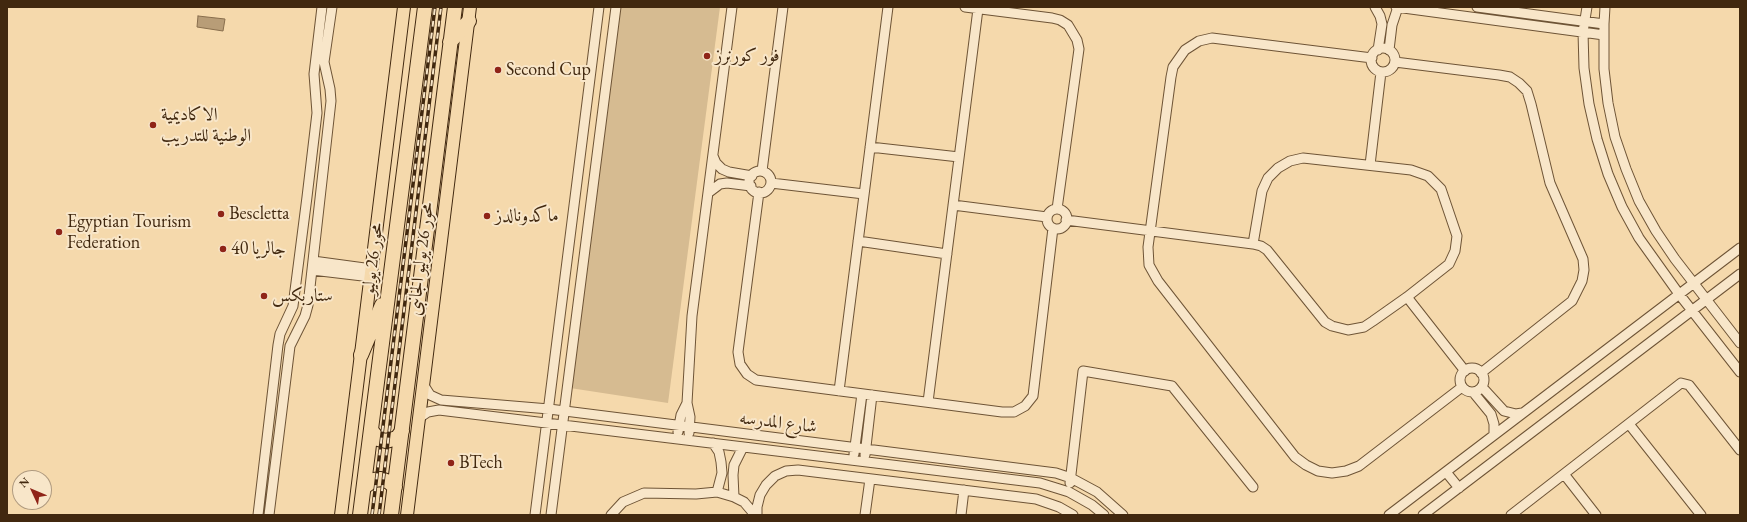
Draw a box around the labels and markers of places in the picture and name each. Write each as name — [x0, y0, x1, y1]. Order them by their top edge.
place label: فور كورنرز — [715, 45, 780, 67]
marker: فور كورنرز — [702, 51, 712, 61]
place label: Second Cup — [506, 59, 591, 81]
marker: Second Cup — [493, 65, 503, 75]
place label: الاكاديمية الوطنية للتدريب — [161, 104, 251, 146]
marker: الاكاديمية الوطنية للتدريب — [148, 120, 158, 130]
place label: Bescletta — [229, 203, 290, 225]
place label: ماكدونالدز — [495, 205, 559, 227]
marker: Bescletta — [216, 209, 226, 219]
place label: Egyptian Tourism Federation — [67, 211, 191, 254]
marker: ماكدونالدز — [482, 211, 492, 221]
marker: Egyptian Tourism Federation — [54, 227, 64, 237]
place label: جالريا 40 — [231, 238, 286, 260]
marker: جالريا 40 — [218, 244, 228, 254]
place label: ستاربكس — [272, 285, 333, 307]
marker: ستاربكس — [259, 291, 269, 301]
place label: BTech — [459, 452, 503, 474]
marker: BTech — [446, 458, 456, 468]

